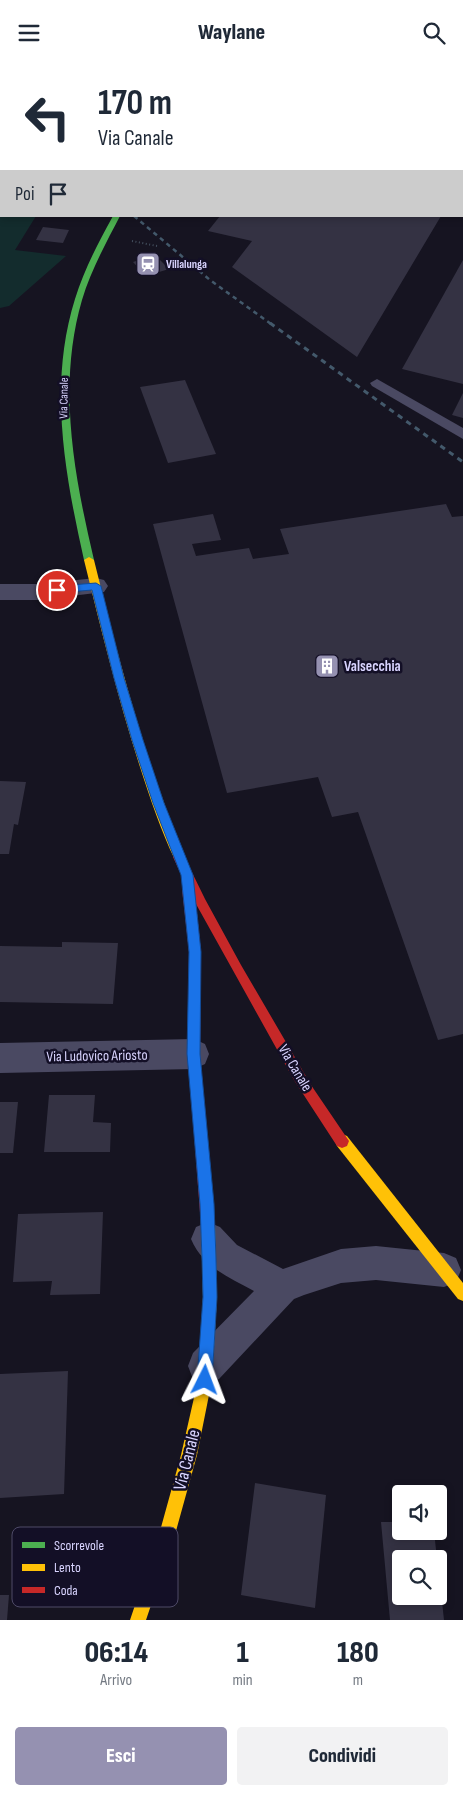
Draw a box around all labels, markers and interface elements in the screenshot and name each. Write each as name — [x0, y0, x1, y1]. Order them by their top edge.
icon: menu — [15, 19, 43, 47]
text: Waylane — [198, 19, 265, 46]
icon: search — [420, 19, 448, 47]
text: 170 m — [98, 82, 172, 125]
icon: left — [15, 85, 80, 150]
text: Via Canale — [98, 125, 174, 152]
icon: arrive — [44, 180, 72, 208]
text: Poi — [15, 183, 34, 206]
station icon: Villalunga — [135, 251, 161, 277]
place label: Villalunga — [166, 257, 207, 272]
street label: Via Canale — [56, 377, 72, 419]
pin — [36, 569, 78, 611]
icon: arrive — [43, 576, 71, 604]
building icon: Valsecchia — [314, 653, 340, 679]
place label: Valsecchia — [344, 657, 401, 676]
street label: Via Canale — [274, 1041, 316, 1095]
street label: Via Ludovico Ariosto — [46, 1046, 148, 1066]
position arrow — [178, 1353, 230, 1405]
street label: Via Canale — [169, 1427, 205, 1493]
map controls — [392, 1485, 447, 1605]
button: sound — [392, 1485, 447, 1540]
legend — [12, 1527, 178, 1607]
text: Scorrevole — [54, 1537, 104, 1554]
button: search — [392, 1550, 447, 1605]
text: Lento — [54, 1559, 81, 1576]
text: Coda — [54, 1582, 78, 1599]
text: 06:14 — [84, 1635, 148, 1671]
text: 1 — [236, 1635, 249, 1671]
text: 180 — [337, 1635, 379, 1671]
text: Arrivo — [100, 1671, 132, 1690]
text: min — [232, 1671, 253, 1690]
text: m — [353, 1671, 363, 1690]
button: Esci — [15, 1727, 227, 1785]
button: Condividi — [237, 1727, 448, 1785]

